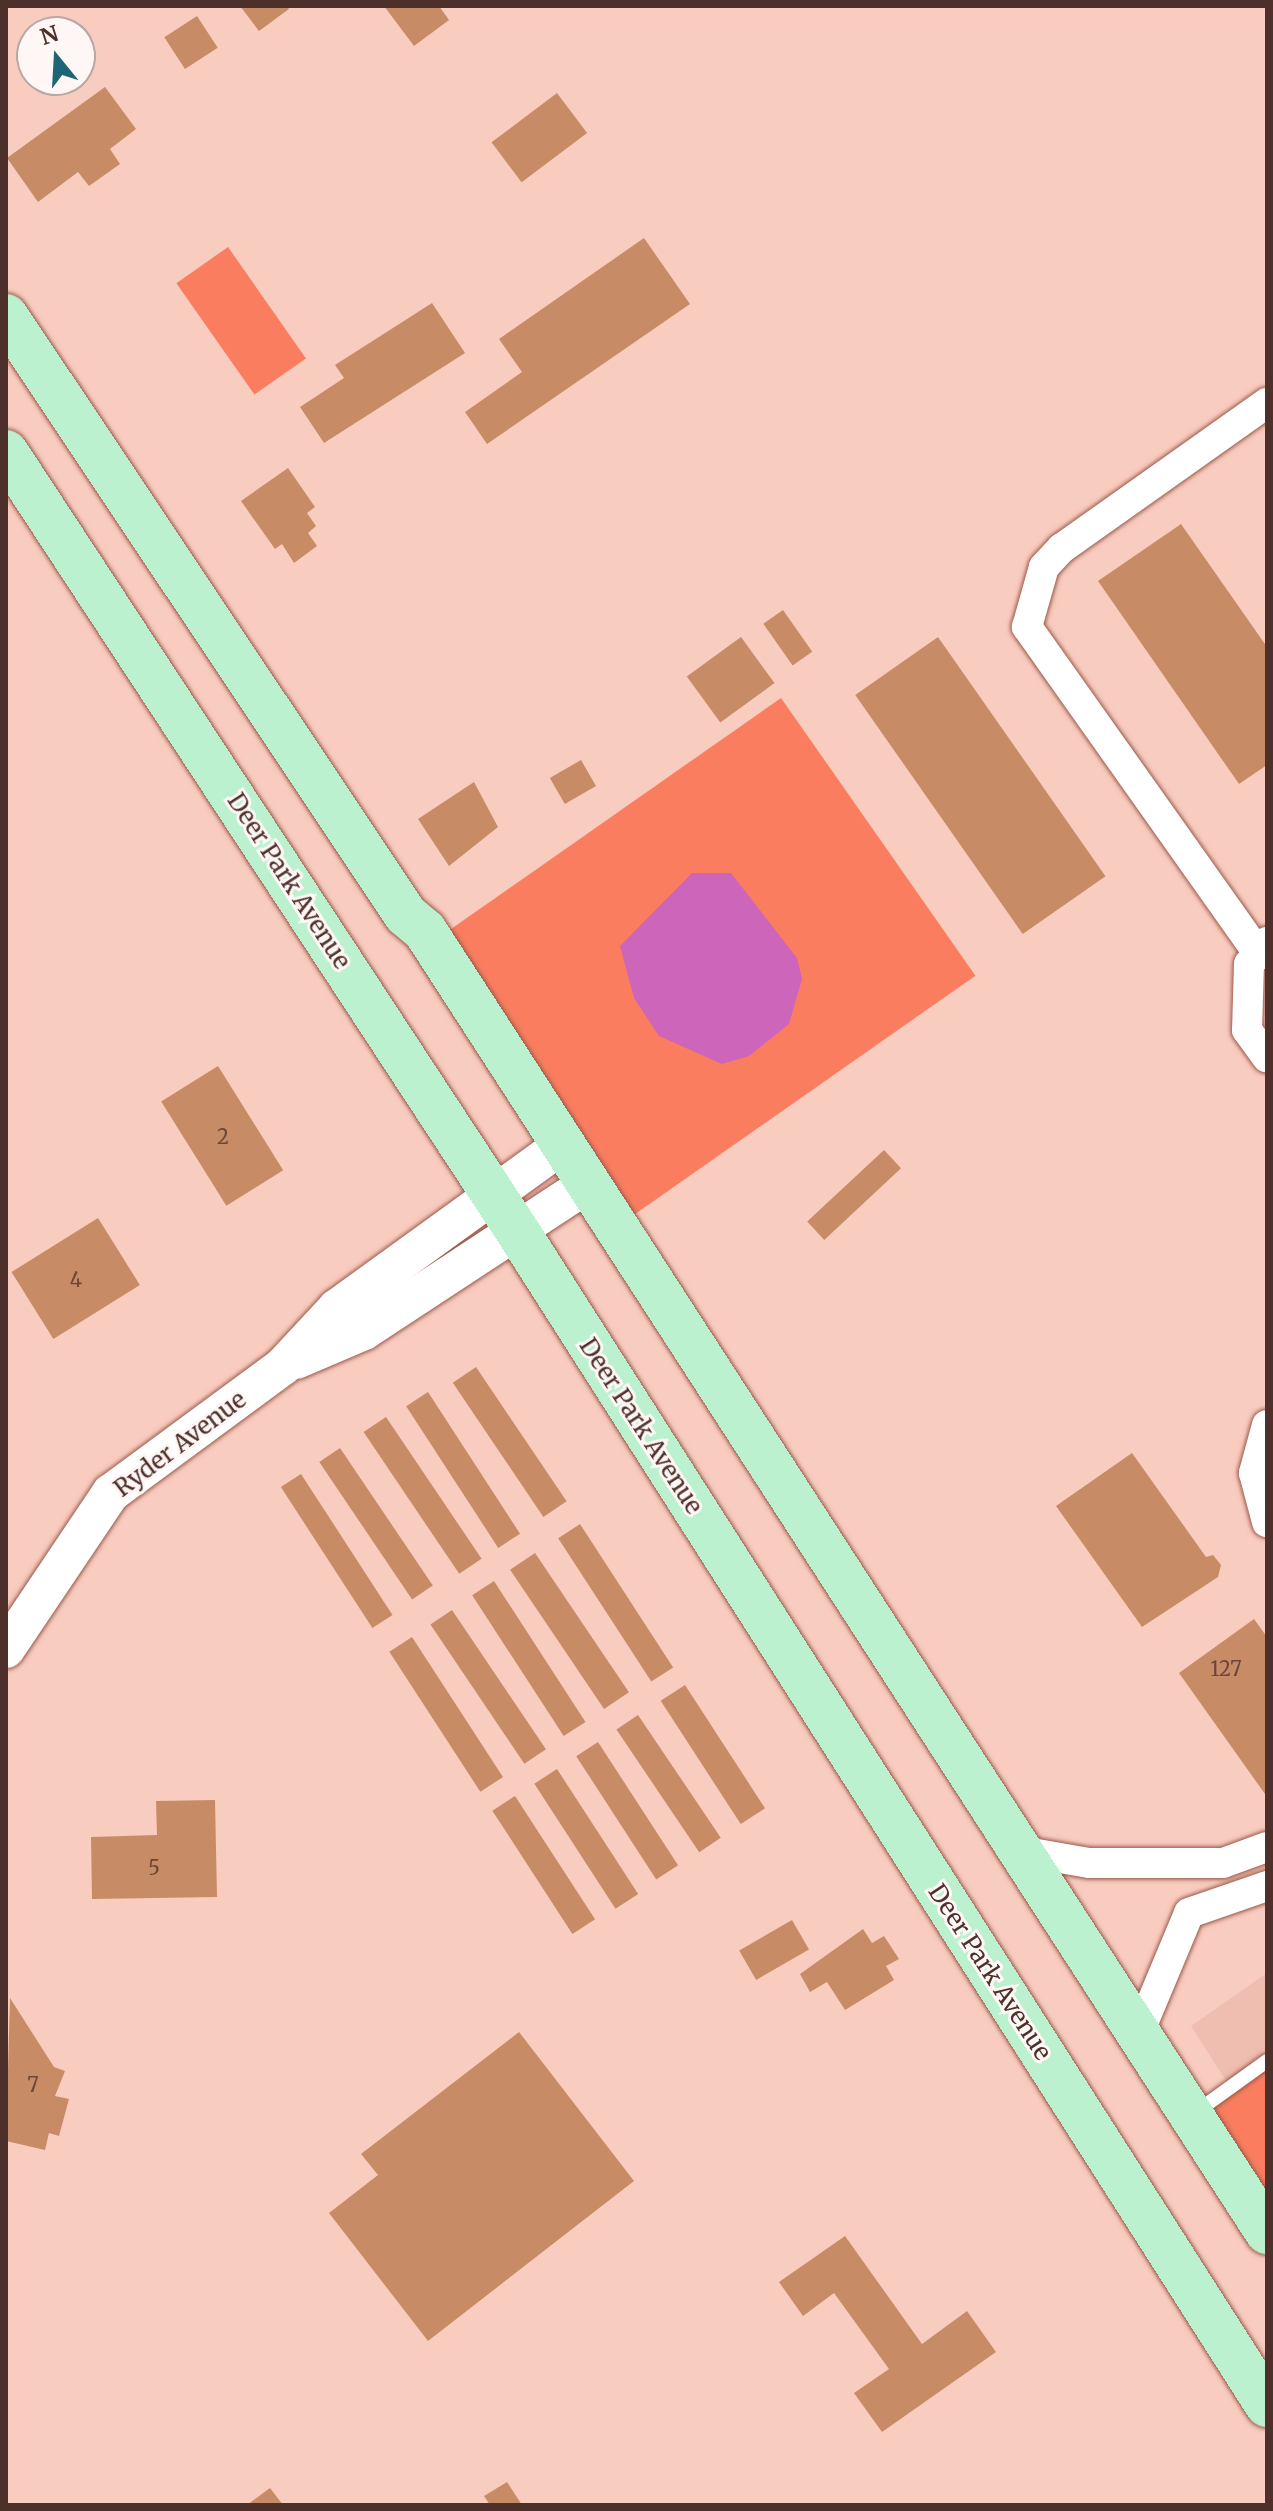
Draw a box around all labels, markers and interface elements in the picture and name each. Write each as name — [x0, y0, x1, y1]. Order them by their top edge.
north arrow — [16, 16, 96, 96]
text: N — [37, 19, 62, 51]
street label: Deer Park Avenue — [221, 788, 357, 974]
house number: 2 — [217, 1124, 229, 1148]
house number: 4 — [70, 1267, 82, 1291]
street label: Deer Park Avenue — [573, 1333, 709, 1519]
street label: Ryder Avenue — [108, 1385, 252, 1503]
house number: 127 — [1210, 1656, 1242, 1680]
house number: 5 — [148, 1855, 160, 1879]
street label: Deer Park Avenue — [922, 1879, 1058, 2065]
house number: 7 — [27, 2072, 39, 2096]

